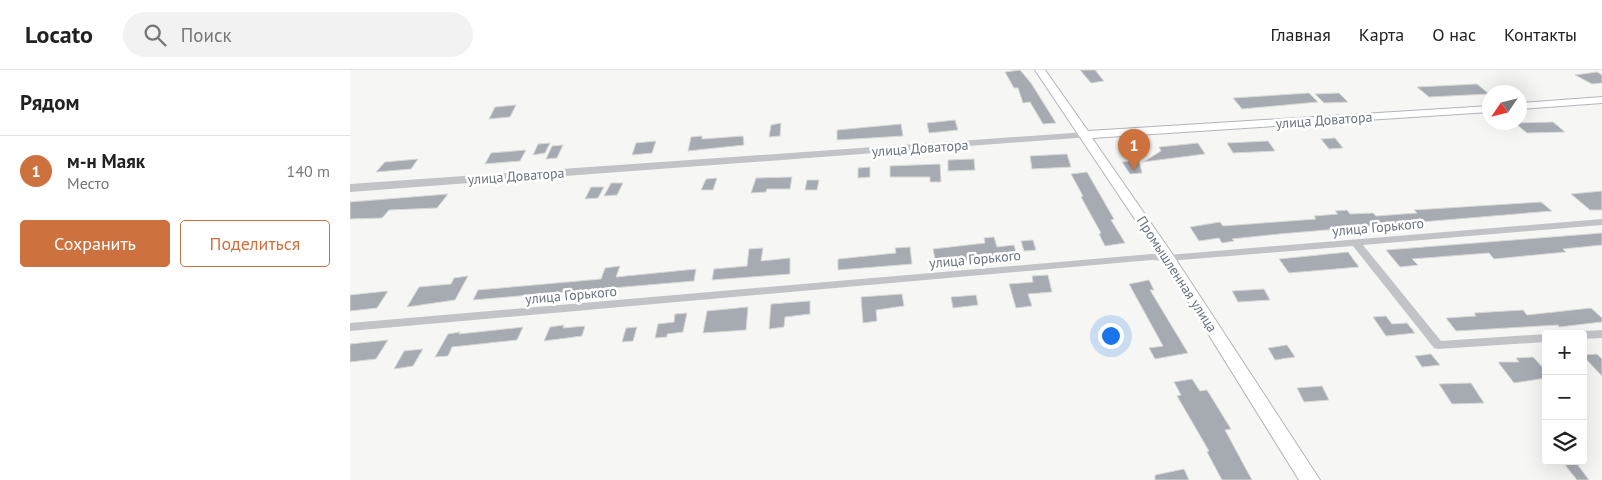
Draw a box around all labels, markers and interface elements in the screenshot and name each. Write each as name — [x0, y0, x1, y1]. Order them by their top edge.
search box — [123, 12, 473, 57]
text: Locato — [25, 19, 93, 50]
icon: search — [141, 21, 169, 49]
text: Поиск — [181, 23, 232, 47]
text: Главная — [1270, 23, 1331, 46]
text: Карта — [1359, 23, 1404, 46]
text: О нас — [1432, 23, 1476, 46]
text: Контакты — [1504, 23, 1577, 46]
north arrow — [1482, 85, 1527, 130]
text: Рядом — [20, 89, 79, 116]
street label: улица Доватора — [1275, 108, 1373, 132]
pin: 1 — [1118, 129, 1150, 170]
street label: улица Доватора — [871, 136, 969, 160]
text: м-н Маяк — [67, 149, 145, 173]
text: 1 — [31, 161, 41, 181]
text: 140 m — [287, 161, 330, 181]
street label: улица Доватора — [467, 164, 565, 188]
text: Место — [67, 173, 109, 193]
street label: Промышленная улица — [1133, 212, 1221, 336]
street label: улица Горького — [1331, 214, 1425, 240]
button: Сохранить — [20, 220, 170, 267]
button: Поделиться — [180, 220, 330, 267]
street label: улица Горького — [928, 246, 1022, 272]
street label: улица Горького — [524, 282, 618, 308]
your location — [1098, 323, 1124, 349]
map controls — [1542, 330, 1587, 465]
button: + — [1542, 330, 1587, 375]
button: − — [1542, 375, 1587, 420]
button: layers — [1542, 420, 1587, 465]

